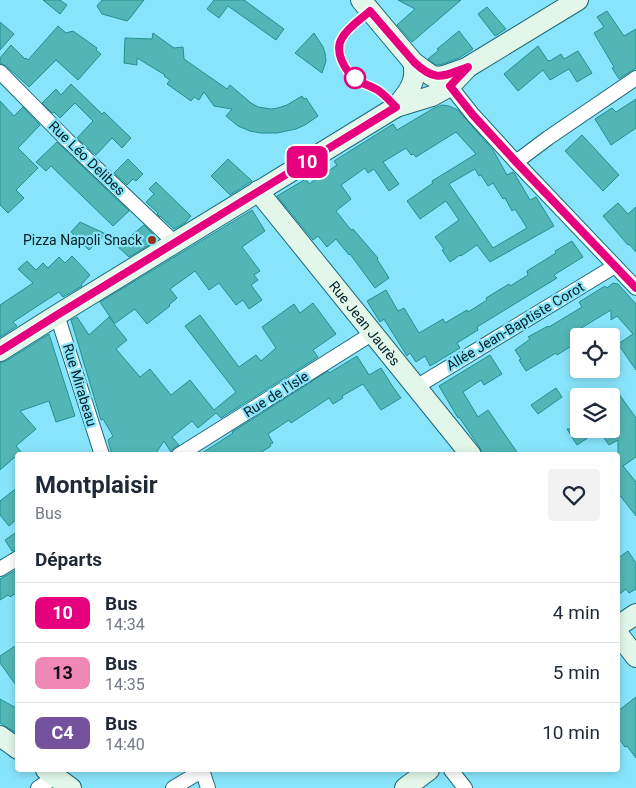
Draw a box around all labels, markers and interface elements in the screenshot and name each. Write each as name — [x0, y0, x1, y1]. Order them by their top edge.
unlabelled marker — [344, 67, 366, 89]
street label: Rue Léo Delibes — [46, 118, 128, 198]
line badge: 10 — [284, 146, 330, 178]
text: 10 — [297, 151, 317, 172]
place label: Pizza Napoli Snack — [23, 232, 143, 248]
marker: Pizza Napoli Snack — [146, 234, 158, 246]
street label: Rue Jean Jaurès — [326, 278, 404, 369]
street label: Allée Jean-Baptiste Corot — [443, 278, 587, 373]
map controls — [570, 328, 620, 438]
button: locate — [570, 328, 620, 378]
street label: Rue Mirabeau — [60, 342, 100, 428]
street label: Rue de l'Isle — [240, 368, 312, 420]
button: layers — [570, 388, 620, 438]
button: heart — [548, 469, 600, 521]
text: Montplaisir — [35, 471, 158, 499]
text: Bus — [35, 504, 62, 523]
text: Départs — [35, 548, 102, 571]
text: Bus — [105, 592, 138, 615]
text: 4 min — [553, 601, 600, 624]
text: 10 — [52, 602, 73, 623]
text: 14:34 — [105, 615, 145, 634]
text: Bus — [105, 652, 138, 675]
text: 5 min — [553, 661, 600, 684]
text: 13 — [52, 662, 73, 683]
text: 14:35 — [105, 675, 145, 694]
text: Bus — [105, 712, 138, 735]
text: 10 min — [542, 721, 600, 744]
text: C4 — [51, 722, 74, 743]
text: 14:40 — [105, 735, 145, 754]

